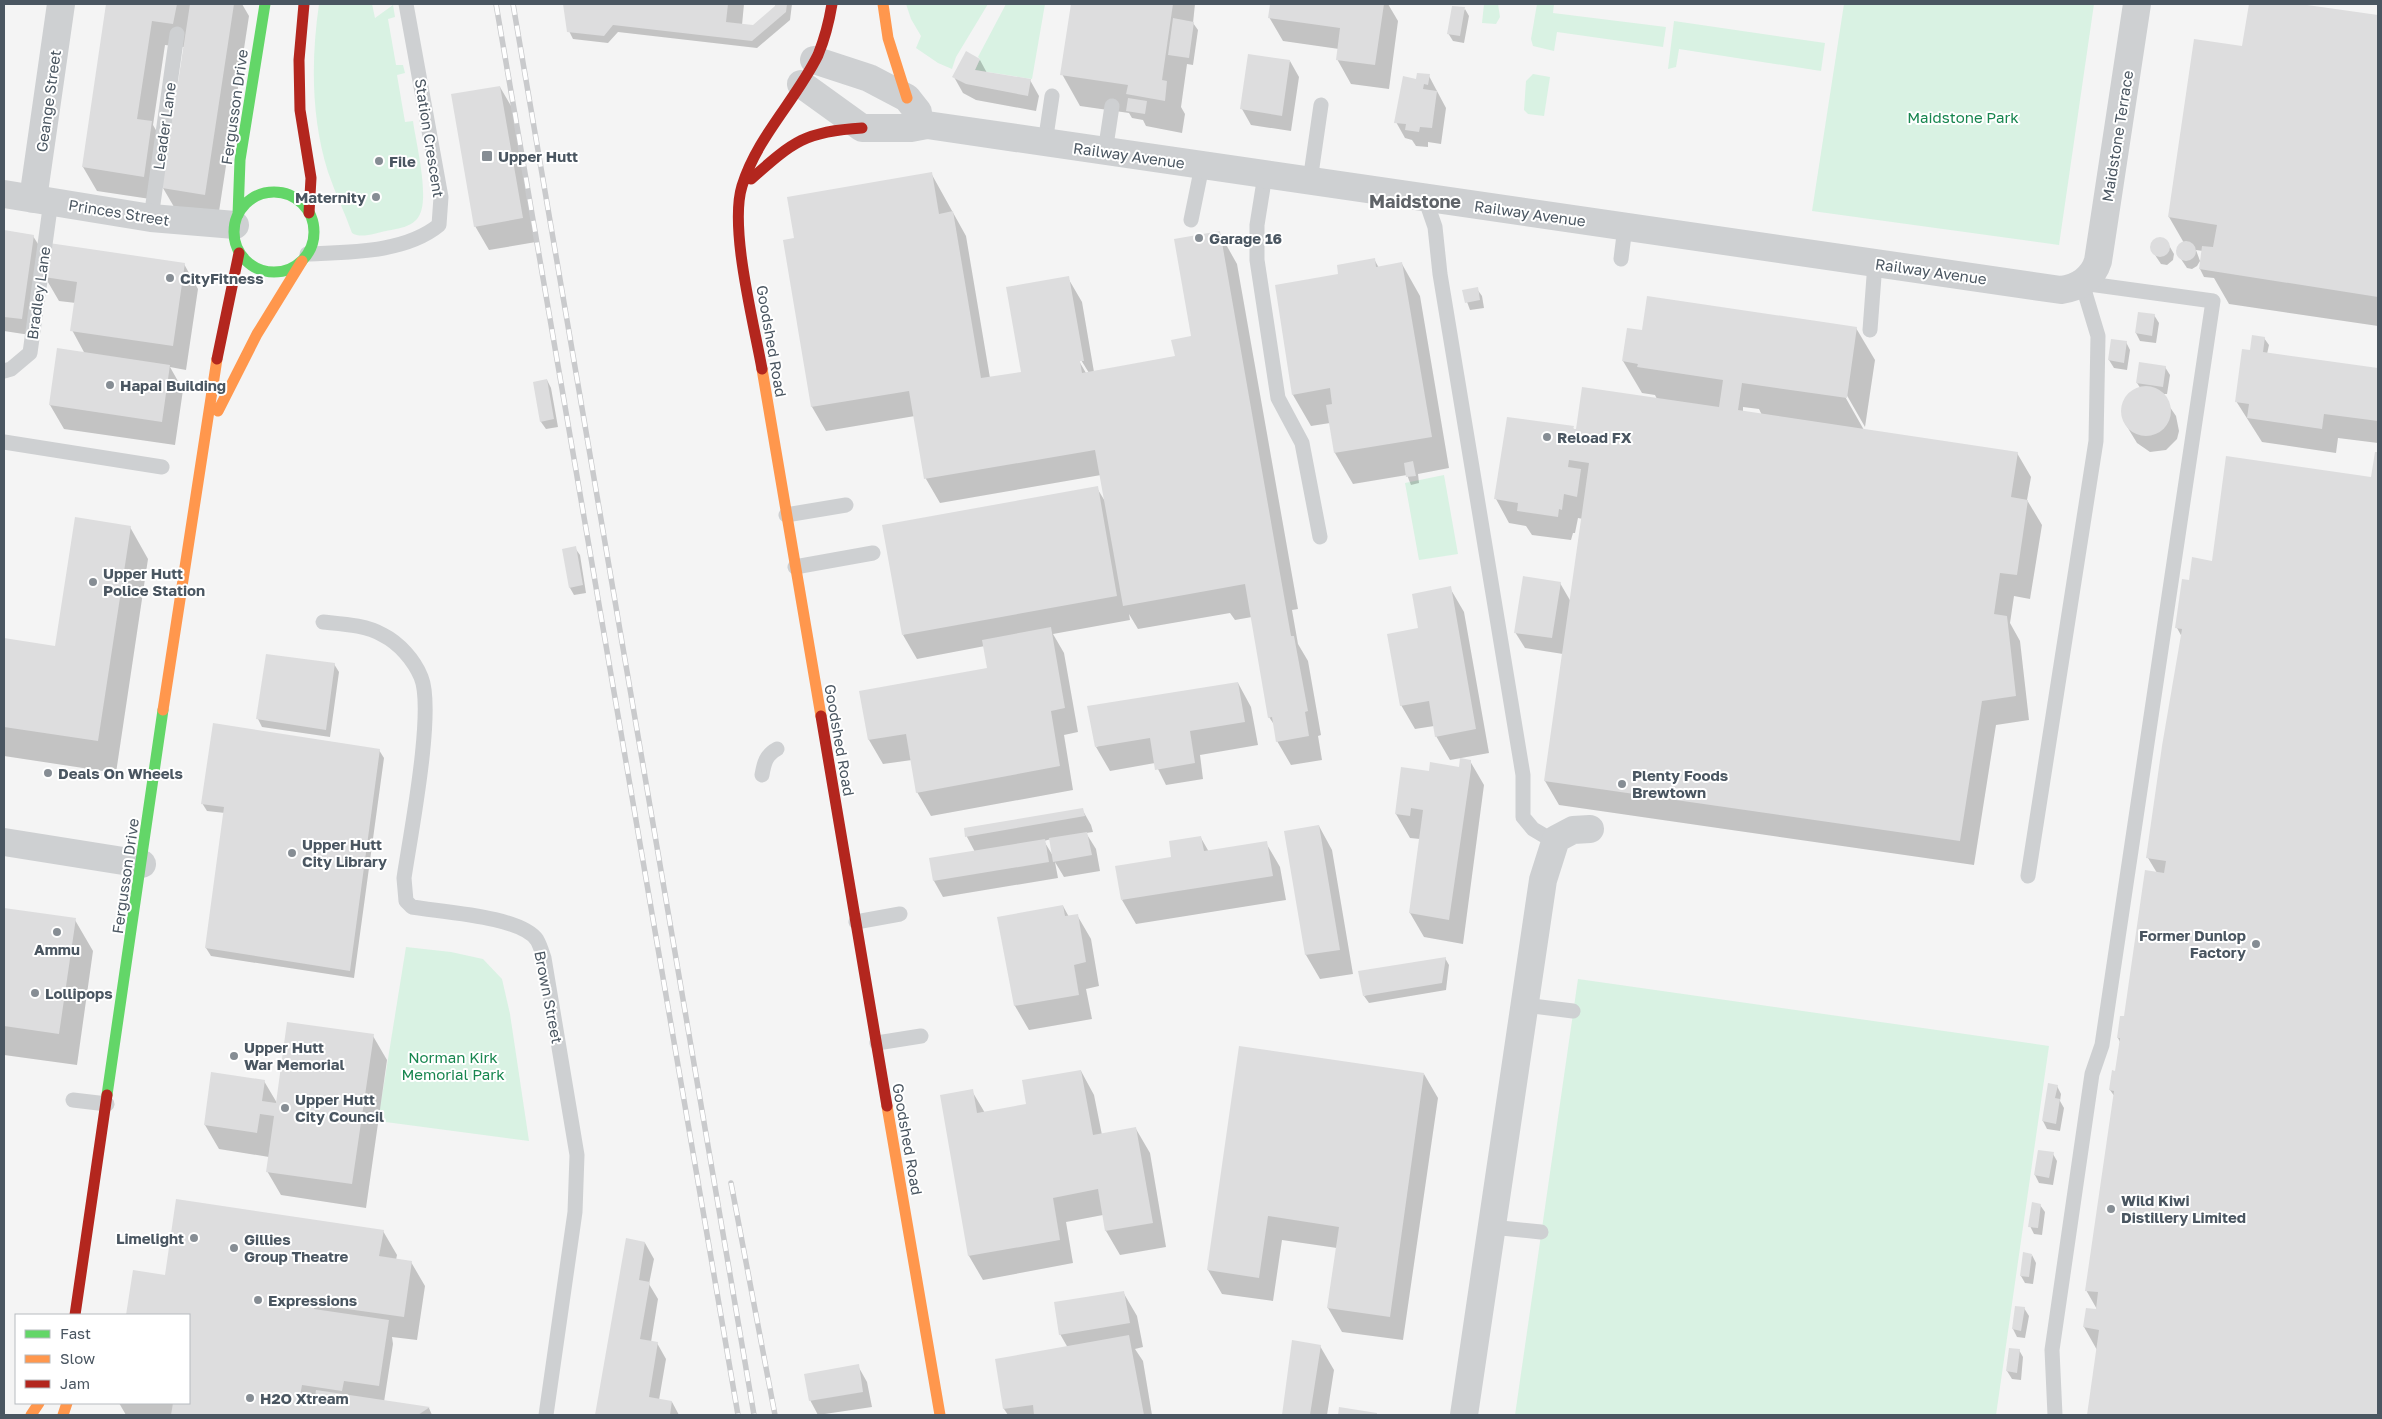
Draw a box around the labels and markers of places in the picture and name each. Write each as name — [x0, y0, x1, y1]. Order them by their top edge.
place label: Upper Hutt — [498, 147, 578, 165]
marker: Upper Hutt — [480, 149, 494, 163]
place label: File — [389, 152, 416, 170]
marker: File — [373, 155, 385, 167]
place label: Maternity — [295, 188, 366, 206]
marker: Maternity — [370, 191, 382, 203]
place label: Garage 16 — [1209, 229, 1282, 247]
marker: Garage 16 — [1193, 232, 1205, 244]
place label: CityFitness — [180, 269, 264, 287]
marker: CityFitness — [164, 272, 176, 284]
place label: Hapai Building — [120, 376, 226, 394]
marker: Hapai Building — [104, 379, 116, 391]
place label: Reload FX — [1557, 428, 1632, 446]
marker: Reload FX — [1541, 431, 1553, 443]
place label: Upper Hutt Police Station — [103, 564, 205, 599]
marker: Upper Hutt Police Station — [87, 576, 99, 588]
place label: Deals On Wheels — [58, 764, 183, 782]
place label: Plenty Foods Brewtown — [1632, 766, 1728, 801]
marker: Deals On Wheels — [42, 767, 54, 779]
marker: Plenty Foods Brewtown — [1616, 778, 1628, 790]
place label: Upper Hutt City Library — [302, 835, 387, 870]
marker: Upper Hutt City Library — [286, 847, 298, 859]
marker: Ammu — [51, 926, 63, 938]
place label: Former Dunlop Factory — [2139, 926, 2246, 961]
marker: Former Dunlop Factory — [2250, 938, 2262, 950]
place label: Ammu — [34, 940, 80, 958]
place label: Lollipops — [45, 984, 113, 1002]
marker: Lollipops — [29, 987, 41, 999]
place label: Upper Hutt War Memorial — [244, 1038, 345, 1073]
marker: Upper Hutt War Memorial — [228, 1050, 240, 1062]
place label: Upper Hutt City Council — [295, 1090, 384, 1125]
marker: Upper Hutt City Council — [279, 1102, 291, 1114]
place label: Wild Kiwi Distillery Limited — [2121, 1191, 2246, 1226]
marker: Wild Kiwi Distillery Limited — [2105, 1203, 2117, 1215]
place label: Limelight — [116, 1229, 184, 1247]
place label: Gillies Group Theatre — [244, 1230, 349, 1265]
marker: Limelight — [188, 1232, 200, 1244]
marker: Gillies Group Theatre — [228, 1242, 240, 1254]
place label: Expressions — [268, 1291, 357, 1309]
marker: Expressions — [252, 1294, 264, 1306]
place label: H2O Xtream — [260, 1389, 349, 1407]
marker: H2O Xtream — [244, 1392, 256, 1404]

